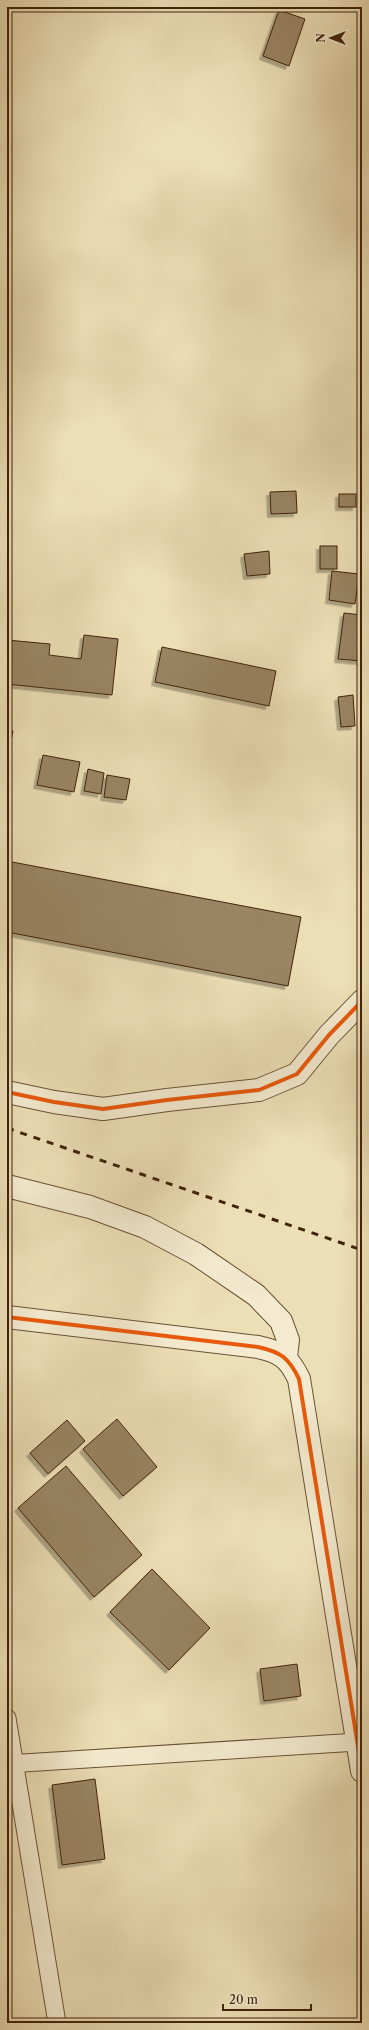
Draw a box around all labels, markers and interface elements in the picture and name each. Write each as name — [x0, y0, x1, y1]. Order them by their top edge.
north arrow — [311, 18, 351, 58]
text: N — [314, 33, 328, 43]
scale bar — [223, 1986, 311, 2012]
text: 20 m — [229, 1992, 258, 2007]

